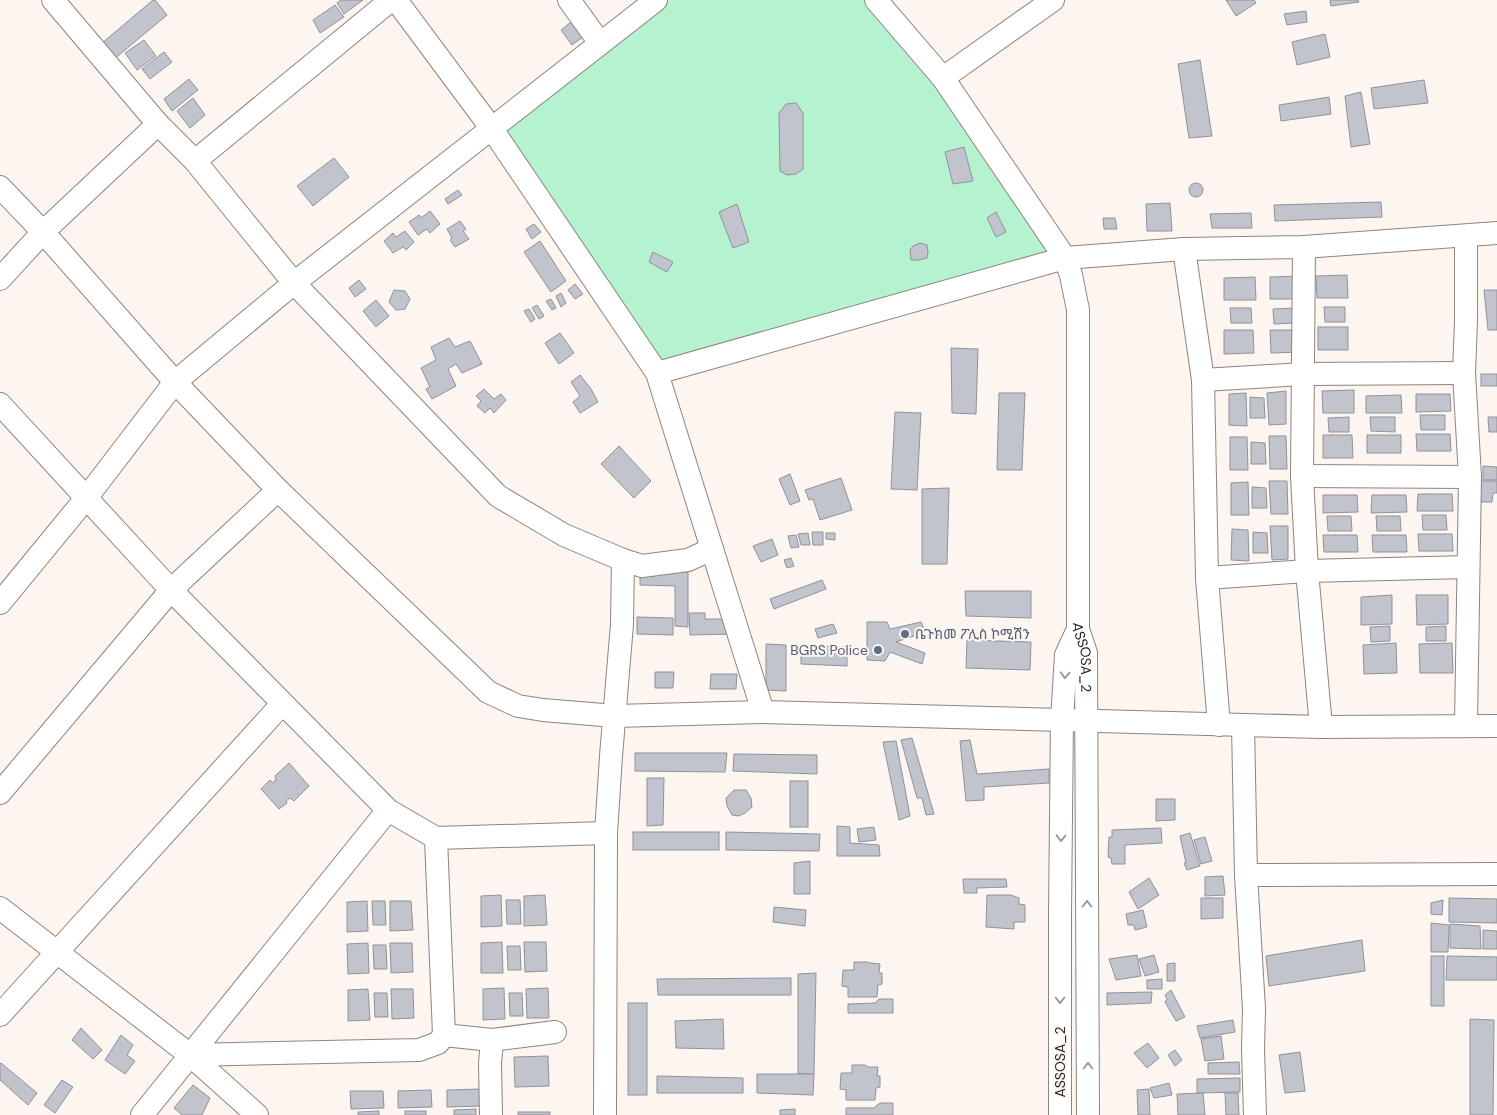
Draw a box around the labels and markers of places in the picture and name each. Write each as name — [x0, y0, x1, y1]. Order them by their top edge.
place label: ቤጉክመ ፖሊስ ኮሚሽን — [915, 625, 1030, 643]
marker: ቤጉክመ ፖሊስ ኮሚሽን — [899, 628, 911, 640]
place label: BGRS Police — [790, 641, 868, 659]
marker: BGRS Police — [872, 644, 884, 656]

